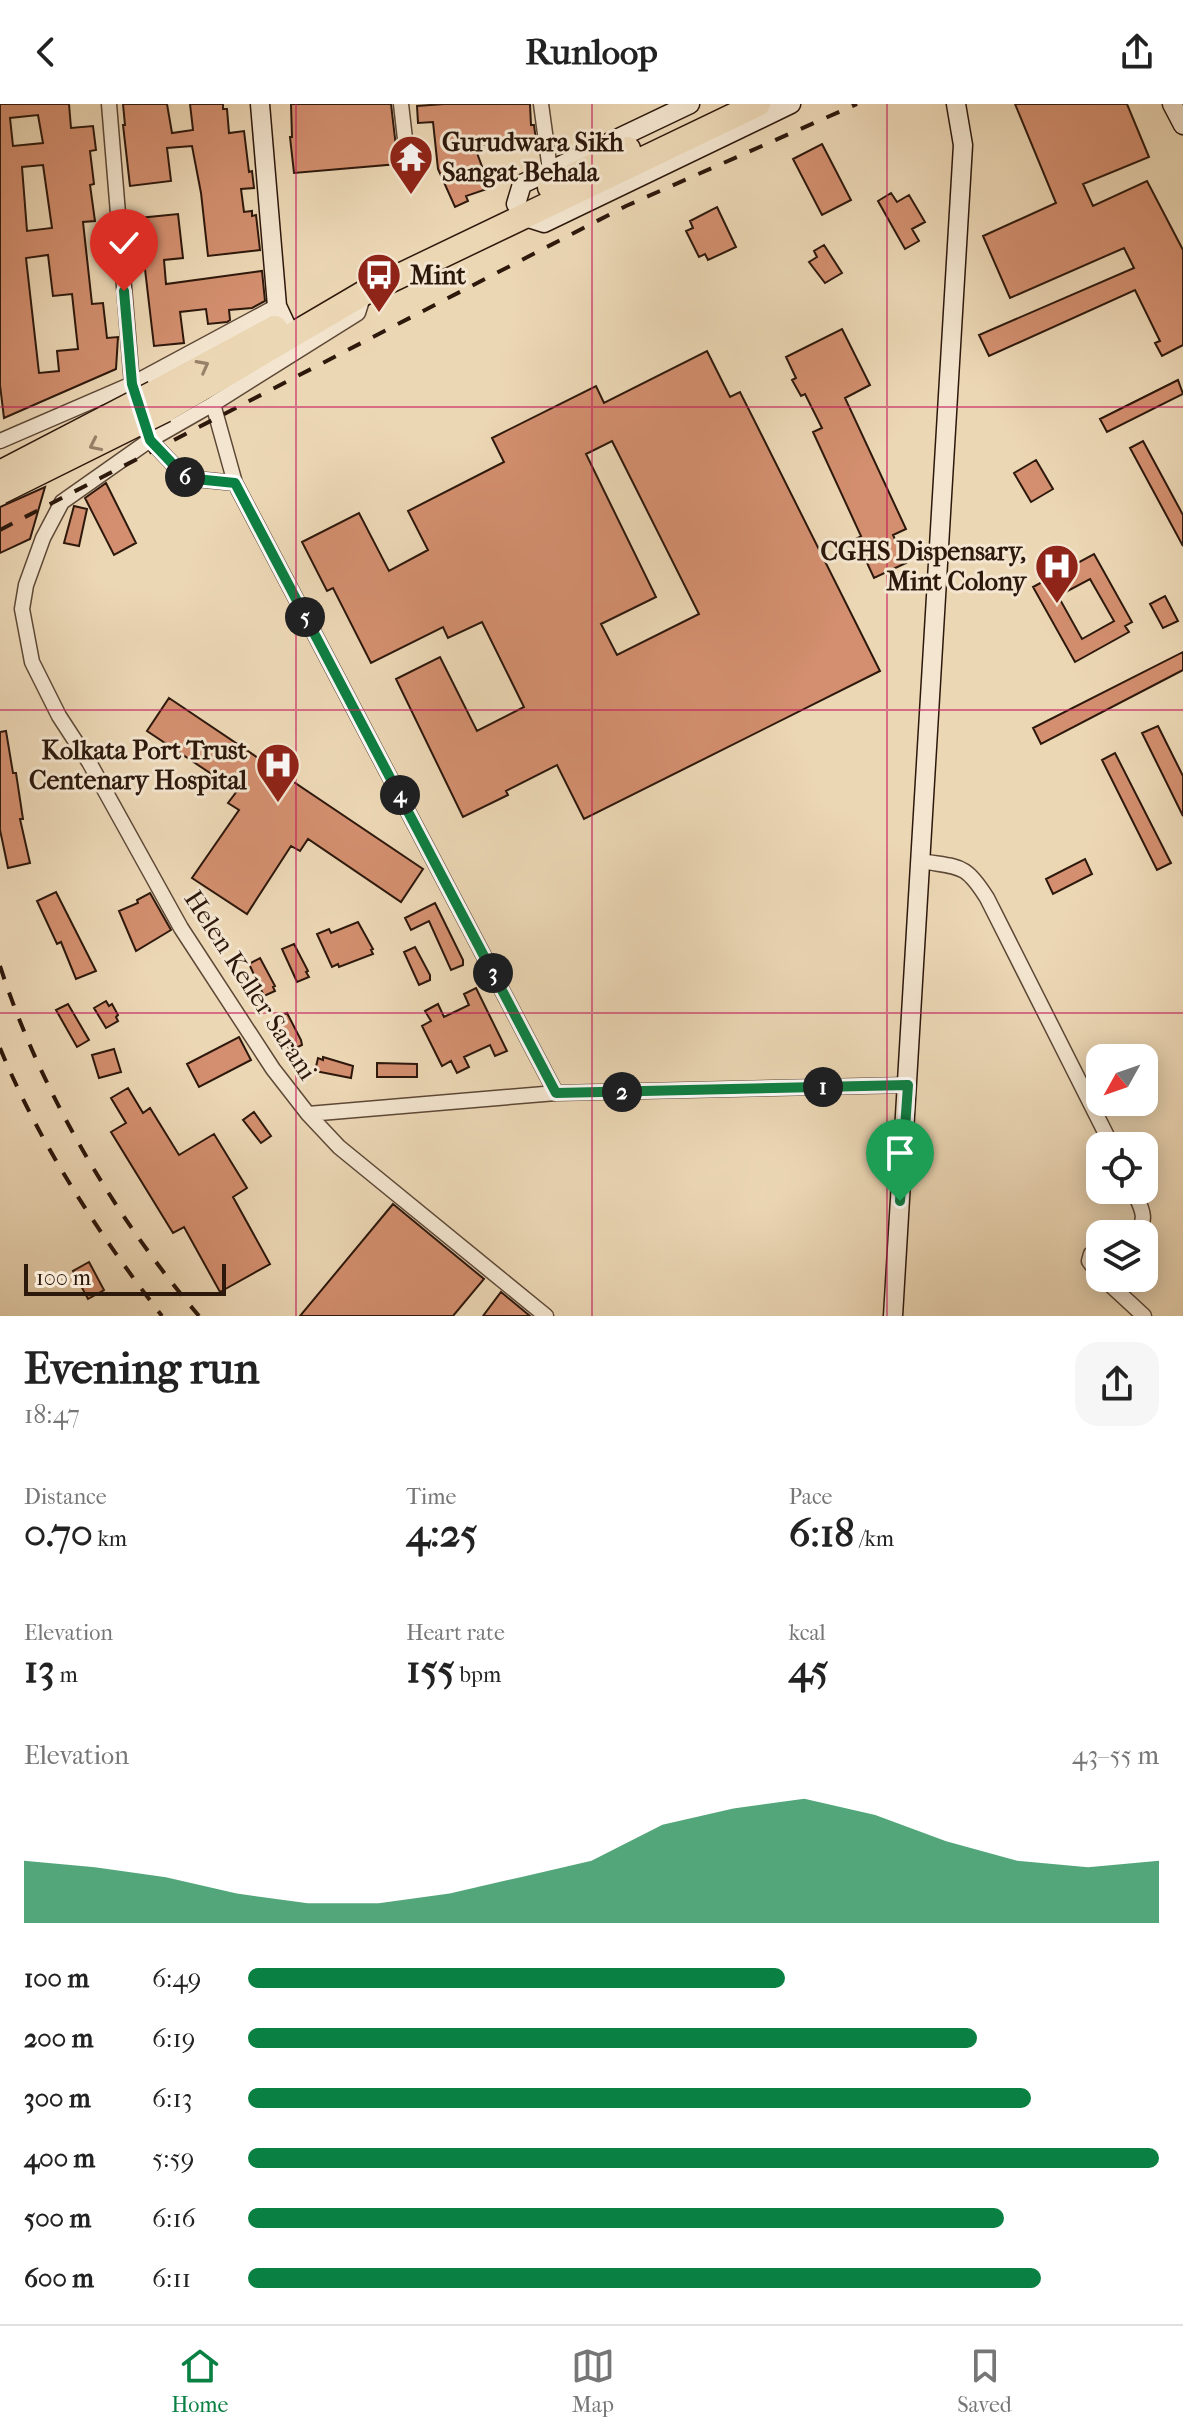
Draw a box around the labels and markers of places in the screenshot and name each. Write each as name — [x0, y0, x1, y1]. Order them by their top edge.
place label: Gurudwara Sikh Sangat Behala — [442, 127, 624, 188]
temple icon: Gurudwara Sikh Sangat Behala — [387, 133, 435, 196]
pin — [90, 209, 158, 291]
bus stop icon: Mint — [355, 251, 403, 314]
place label: Mint — [410, 260, 466, 291]
pin: 6 — [165, 457, 205, 497]
place label: CGHS Dispensary, Mint Colony — [821, 536, 1028, 597]
hospital icon: CGHS Dispensary, Mint Colony — [1033, 542, 1081, 605]
pin: 5 — [285, 597, 325, 637]
place label: Kolkata Port Trust Centenary Hospital — [29, 735, 248, 796]
hospital icon: Kolkata Port Trust Centenary Hospital — [254, 741, 302, 804]
pin: 4 — [380, 775, 420, 815]
pin: 3 — [473, 953, 513, 993]
pin: 1 — [803, 1067, 843, 1107]
pin: 2 — [602, 1072, 642, 1112]
pin — [866, 1119, 934, 1201]

